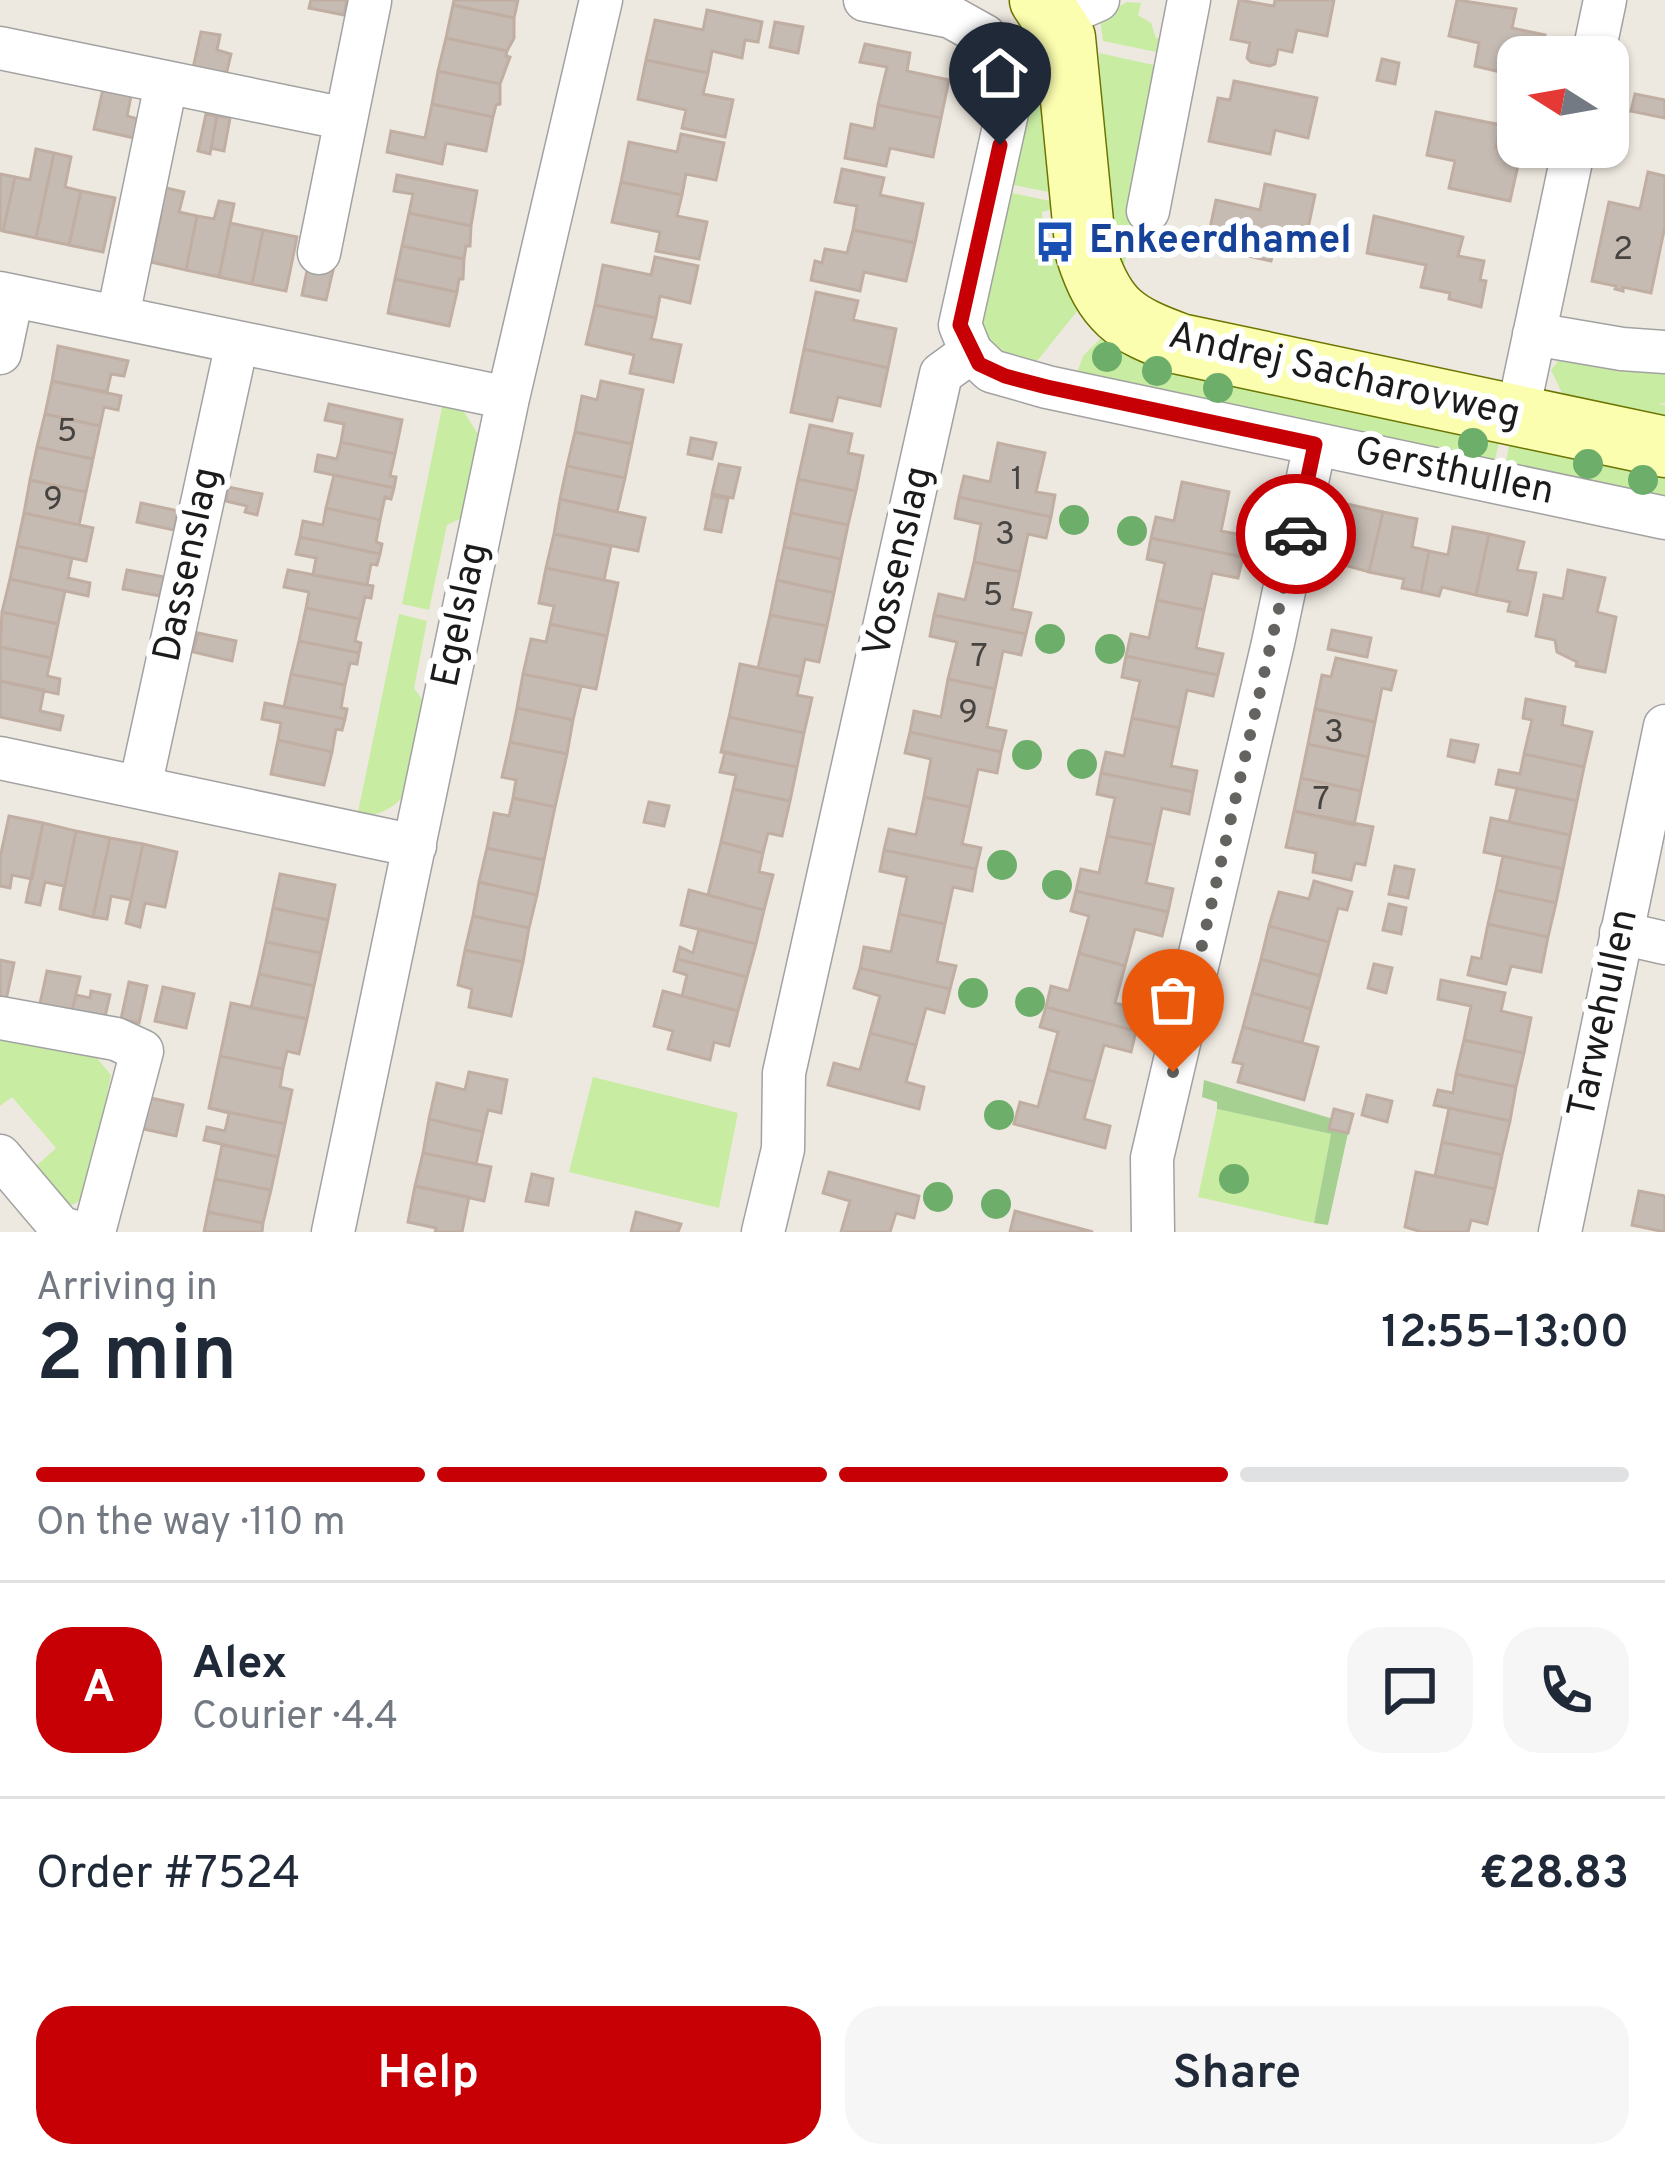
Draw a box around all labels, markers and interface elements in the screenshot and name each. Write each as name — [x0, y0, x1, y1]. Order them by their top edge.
pin — [949, 22, 1051, 145]
north arrow — [1497, 36, 1629, 168]
map controls — [1497, 36, 1629, 168]
icon: home — [967, 40, 1033, 106]
place label: Enkeerdhamel — [1089, 218, 1352, 267]
bus stop icon: Enkeerdhamel — [1032, 219, 1078, 265]
house number: 2 — [1613, 230, 1633, 272]
street label: Andrej Sacharovweg — [1163, 313, 1525, 441]
house number: 5 — [57, 412, 77, 454]
street label: Gersthullen — [1350, 428, 1558, 518]
house number: 1 — [1011, 460, 1023, 502]
street label: Vossenslag — [854, 462, 946, 662]
street label: Dassenslag — [145, 463, 233, 667]
courier — [1236, 474, 1356, 594]
house number: 9 — [43, 480, 63, 522]
icon: car — [1263, 501, 1329, 567]
house number: 3 — [995, 515, 1015, 557]
street label: Egelslag — [423, 538, 501, 692]
house number: 5 — [983, 576, 1003, 618]
house number: 7 — [970, 637, 988, 679]
house number: 9 — [958, 693, 978, 735]
house number: 3 — [1324, 713, 1344, 755]
house number: 7 — [1312, 780, 1330, 822]
street label: Tarwehullen — [1559, 905, 1651, 1123]
pin — [1122, 949, 1224, 1072]
icon: bag — [1140, 967, 1206, 1033]
text: Arriving in — [36, 1265, 218, 1314]
text: 12:55–13:00 — [1381, 1306, 1629, 1363]
text: 2 min — [36, 1309, 237, 1408]
text: On the way · 110 m — [36, 1500, 346, 1549]
button: chat — [1347, 1627, 1473, 1753]
button: phone — [1503, 1627, 1629, 1753]
text: Alex — [192, 1637, 287, 1694]
text: A — [83, 1661, 115, 1718]
text: Courier · 4.4 — [192, 1694, 398, 1743]
text: Order #7524 — [36, 1847, 300, 1904]
text: €28.83 — [1479, 1847, 1629, 1904]
button: Help — [36, 2006, 821, 2144]
button: Share — [845, 2006, 1629, 2144]

